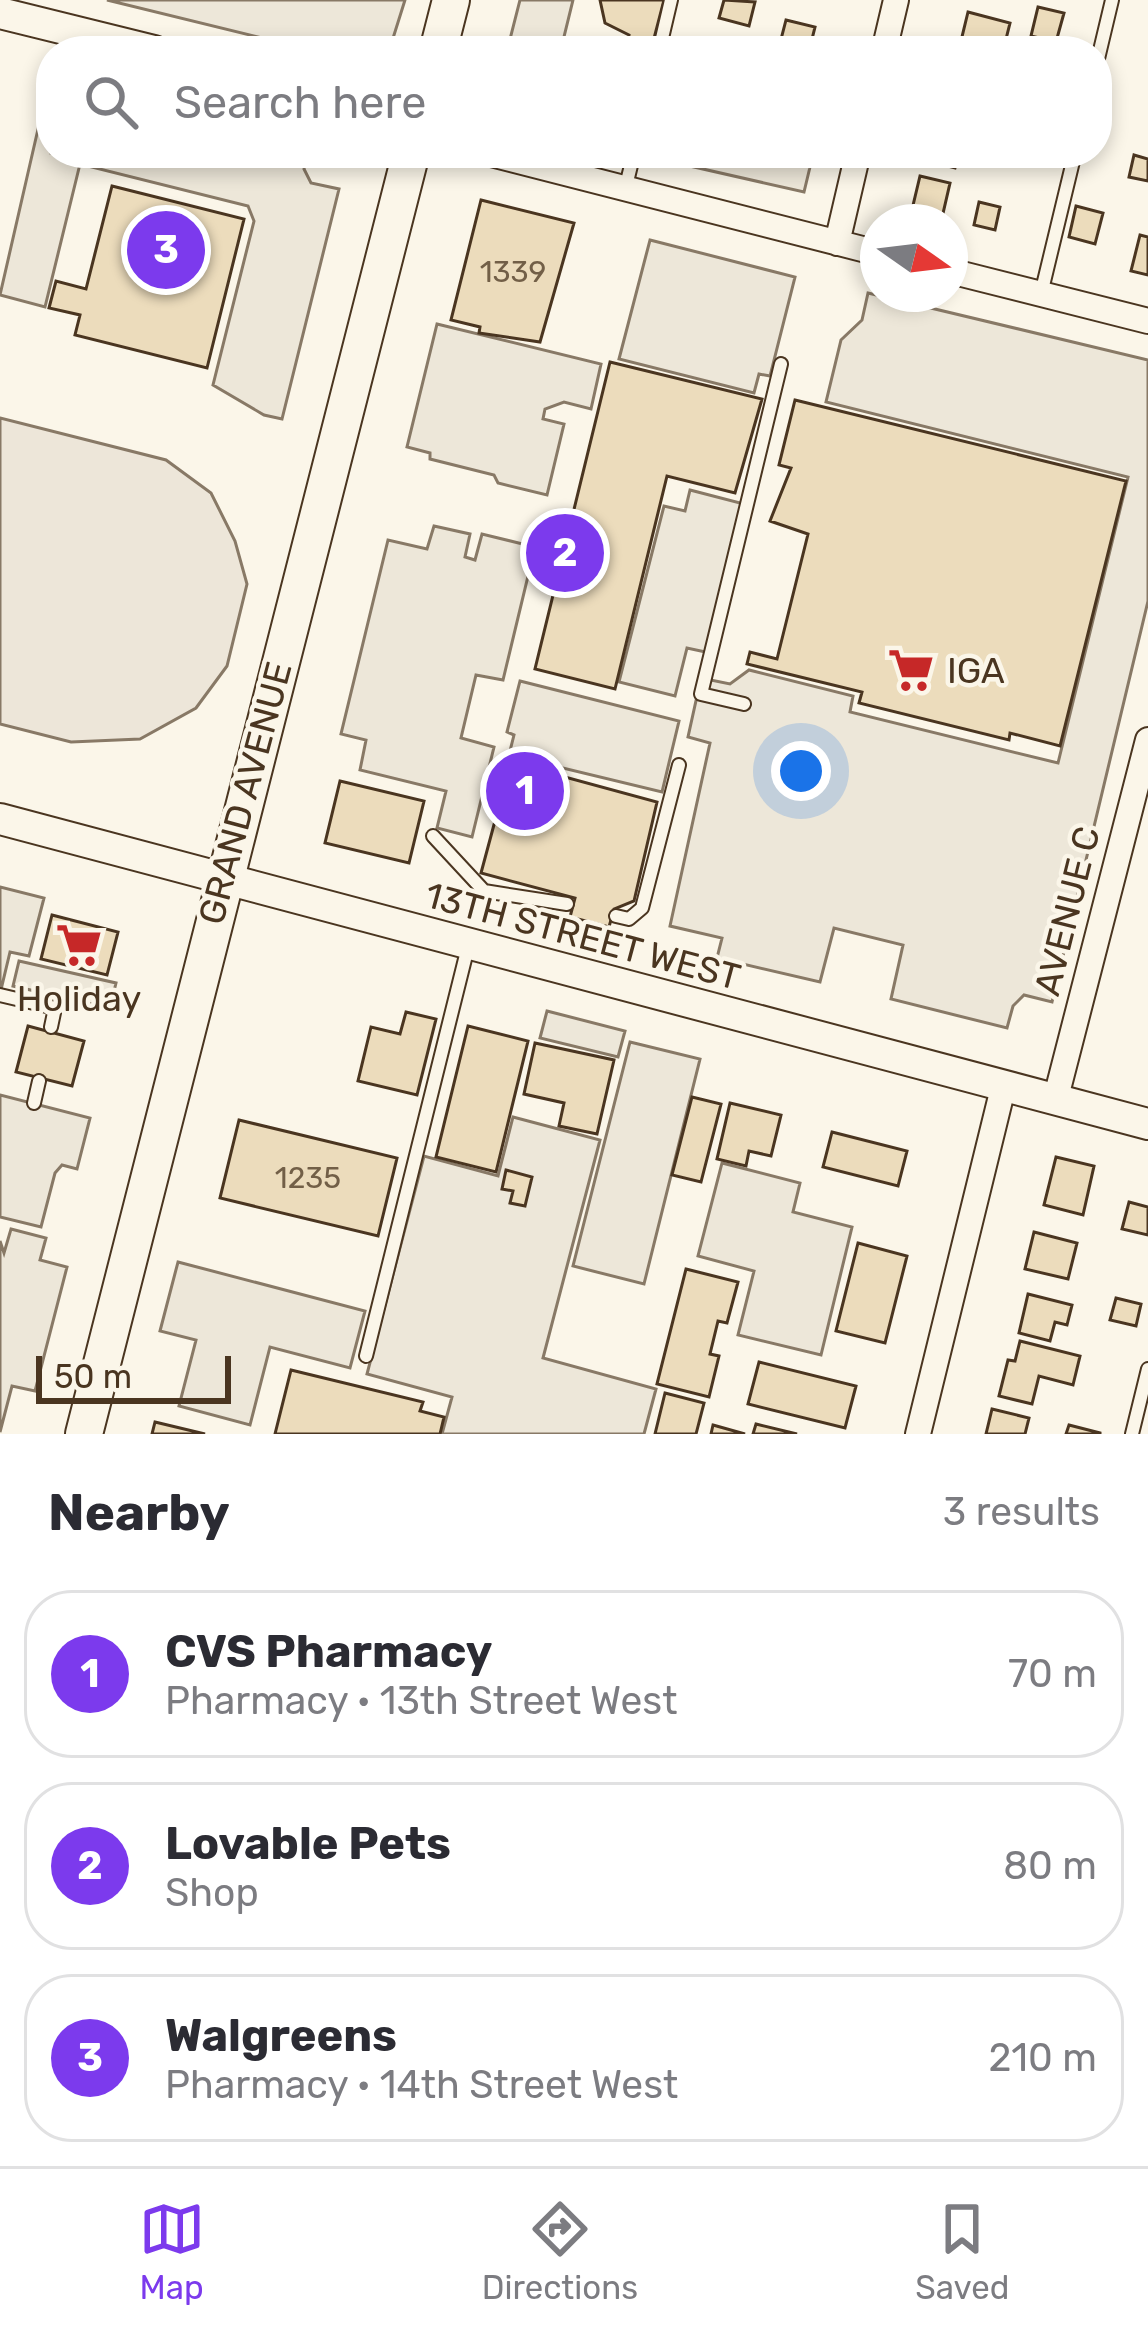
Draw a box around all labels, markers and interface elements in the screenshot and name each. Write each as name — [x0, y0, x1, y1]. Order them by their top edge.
search box — [36, 36, 1112, 168]
icon: search — [78, 69, 144, 135]
text: Search here — [174, 76, 426, 129]
north arrow — [860, 204, 968, 312]
pin: 3 — [127, 205, 205, 295]
house number: 1339 — [480, 254, 546, 290]
pin: 2 — [526, 508, 604, 598]
supermarket icon: IGA — [886, 645, 936, 695]
place label: IGA — [947, 649, 1005, 692]
street label: GRAND AVENUE — [189, 657, 301, 929]
your location — [771, 741, 831, 801]
pin: 1 — [486, 746, 564, 836]
street label: AVENUE C — [1025, 822, 1109, 1000]
street label: 13TH STREET WEST — [421, 873, 745, 999]
supermarket icon: Holiday — [54, 920, 104, 970]
place label: Holiday — [17, 977, 141, 1020]
house number: 1235 — [275, 1160, 341, 1196]
scale bar — [36, 1350, 231, 1403]
text: 50 m — [54, 1357, 132, 1396]
text: Nearby — [48, 1482, 230, 1543]
text: 3 results — [943, 1489, 1100, 1535]
text: CVS Pharmacy — [165, 1625, 492, 1678]
text: 1 — [80, 1651, 100, 1697]
text: 70 m — [1008, 1651, 1097, 1697]
text: Pharmacy · 13th Street West — [165, 1678, 677, 1724]
text: Lovable Pets — [165, 1817, 451, 1870]
text: 2 — [77, 1843, 103, 1889]
text: 80 m — [1003, 1843, 1097, 1889]
text: Shop — [165, 1870, 259, 1916]
text: Walgreens — [165, 2009, 397, 2062]
text: 3 — [77, 2035, 103, 2081]
text: 210 m — [988, 2035, 1097, 2081]
text: Pharmacy · 14th Street West — [165, 2062, 678, 2108]
tab: Map — [139, 2196, 205, 2307]
tab: Directions — [482, 2196, 638, 2307]
tab: Saved — [915, 2196, 1009, 2307]

